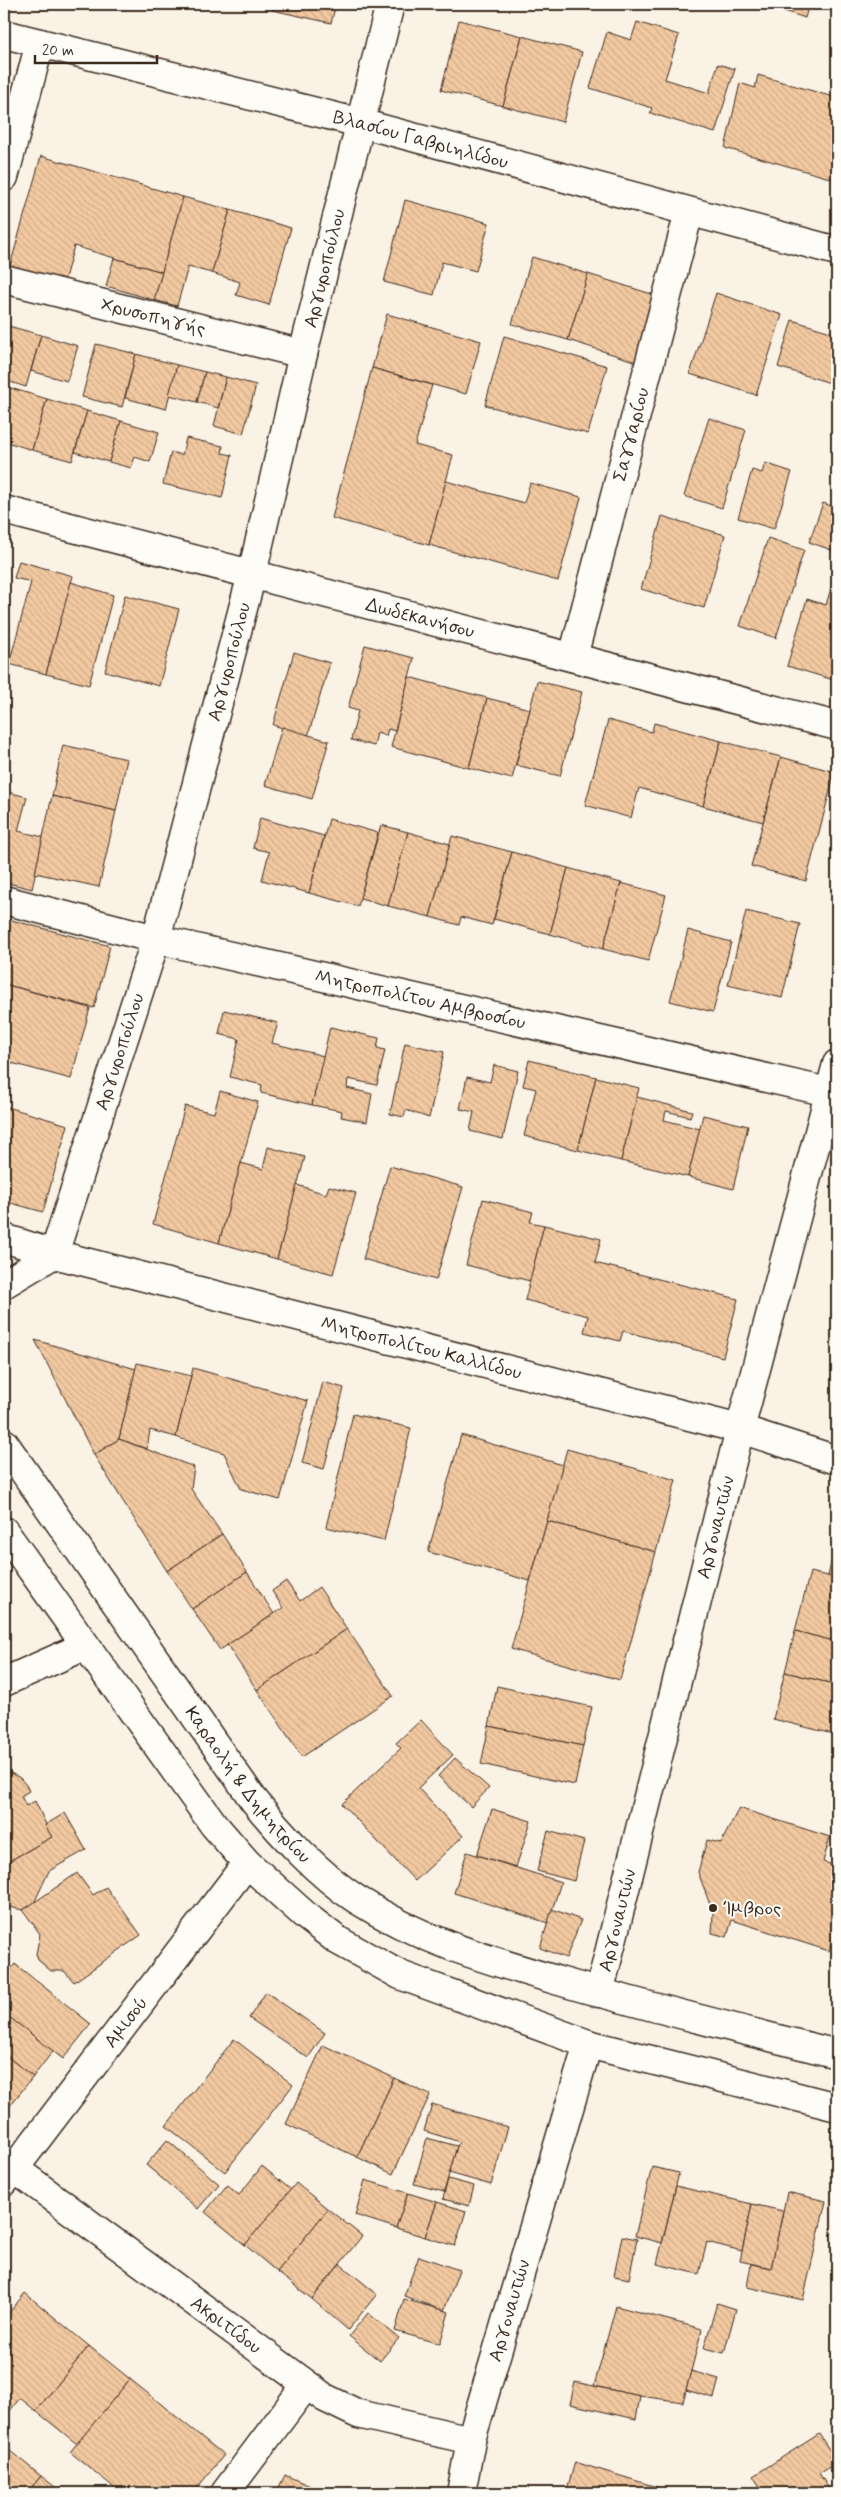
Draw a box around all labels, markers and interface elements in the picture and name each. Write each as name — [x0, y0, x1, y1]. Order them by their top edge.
scale bar — [35, 32, 158, 64]
text: 20 m — [42, 41, 74, 61]
street label: Βλασίου Γαβριηλίδου — [331, 104, 511, 175]
street label: Αργυροπούλου — [297, 206, 351, 330]
street label: Χρυσοπηγής — [98, 291, 208, 342]
street label: Σαγγαρίου — [607, 385, 655, 484]
street label: Δωδεκανήσου — [363, 592, 477, 644]
street label: Αργυροπούλου — [201, 600, 256, 724]
street label: Μητροπολίτου Αμβροσίου — [313, 963, 528, 1035]
street label: Αργυροπούλου — [89, 990, 150, 1113]
street label: Μητροπολίτου Καλλίδου — [318, 1310, 524, 1385]
street label: Αργοναυτών — [691, 1473, 740, 1581]
street label: Καραολή & Δημητρίου — [179, 1701, 317, 1869]
street label: Αργοναυτών — [592, 1866, 642, 1974]
place label: Ίμβρος — [723, 1896, 781, 1921]
marker: Ίμβρος — [707, 1902, 719, 1914]
street label: Αμισού — [98, 1991, 153, 2053]
street label: Αργοναυτών — [482, 2256, 536, 2364]
street label: Ακριτίδου — [185, 2290, 267, 2360]

